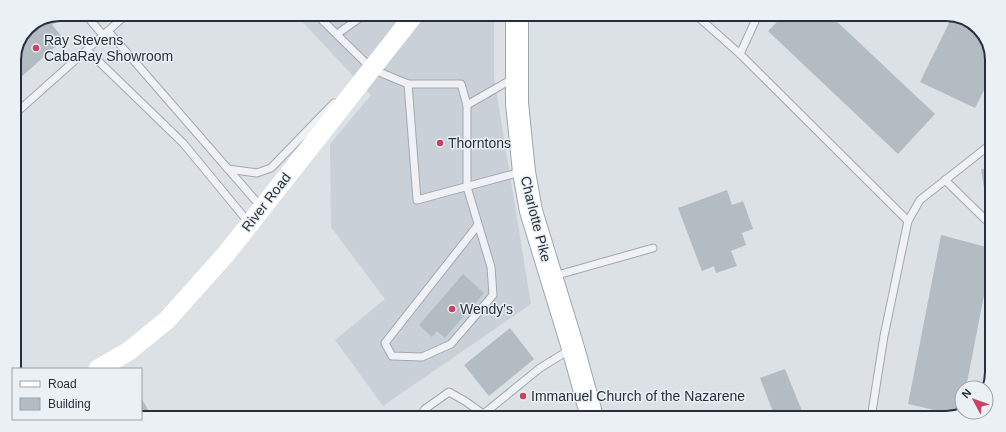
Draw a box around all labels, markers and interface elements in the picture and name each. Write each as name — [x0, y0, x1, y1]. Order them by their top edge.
place label: Ray Stevens CabaRay Showroom — [44, 32, 173, 64]
marker: Ray Stevens CabaRay Showroom — [31, 43, 41, 53]
place label: Thorntons — [448, 135, 511, 151]
marker: Thorntons — [435, 138, 445, 148]
street label: River Road — [238, 169, 294, 235]
street label: Charlotte Pike — [518, 174, 554, 264]
place label: Wendy's — [460, 301, 513, 317]
marker: Wendy's — [447, 304, 457, 314]
legend — [12, 368, 142, 420]
text: Road — [48, 377, 77, 391]
north arrow — [954, 380, 994, 420]
text: N — [959, 386, 974, 400]
place label: Immanuel Church of the Nazarene — [531, 388, 745, 404]
marker: Immanuel Church of the Nazarene — [518, 391, 528, 401]
text: Building — [48, 397, 91, 411]

